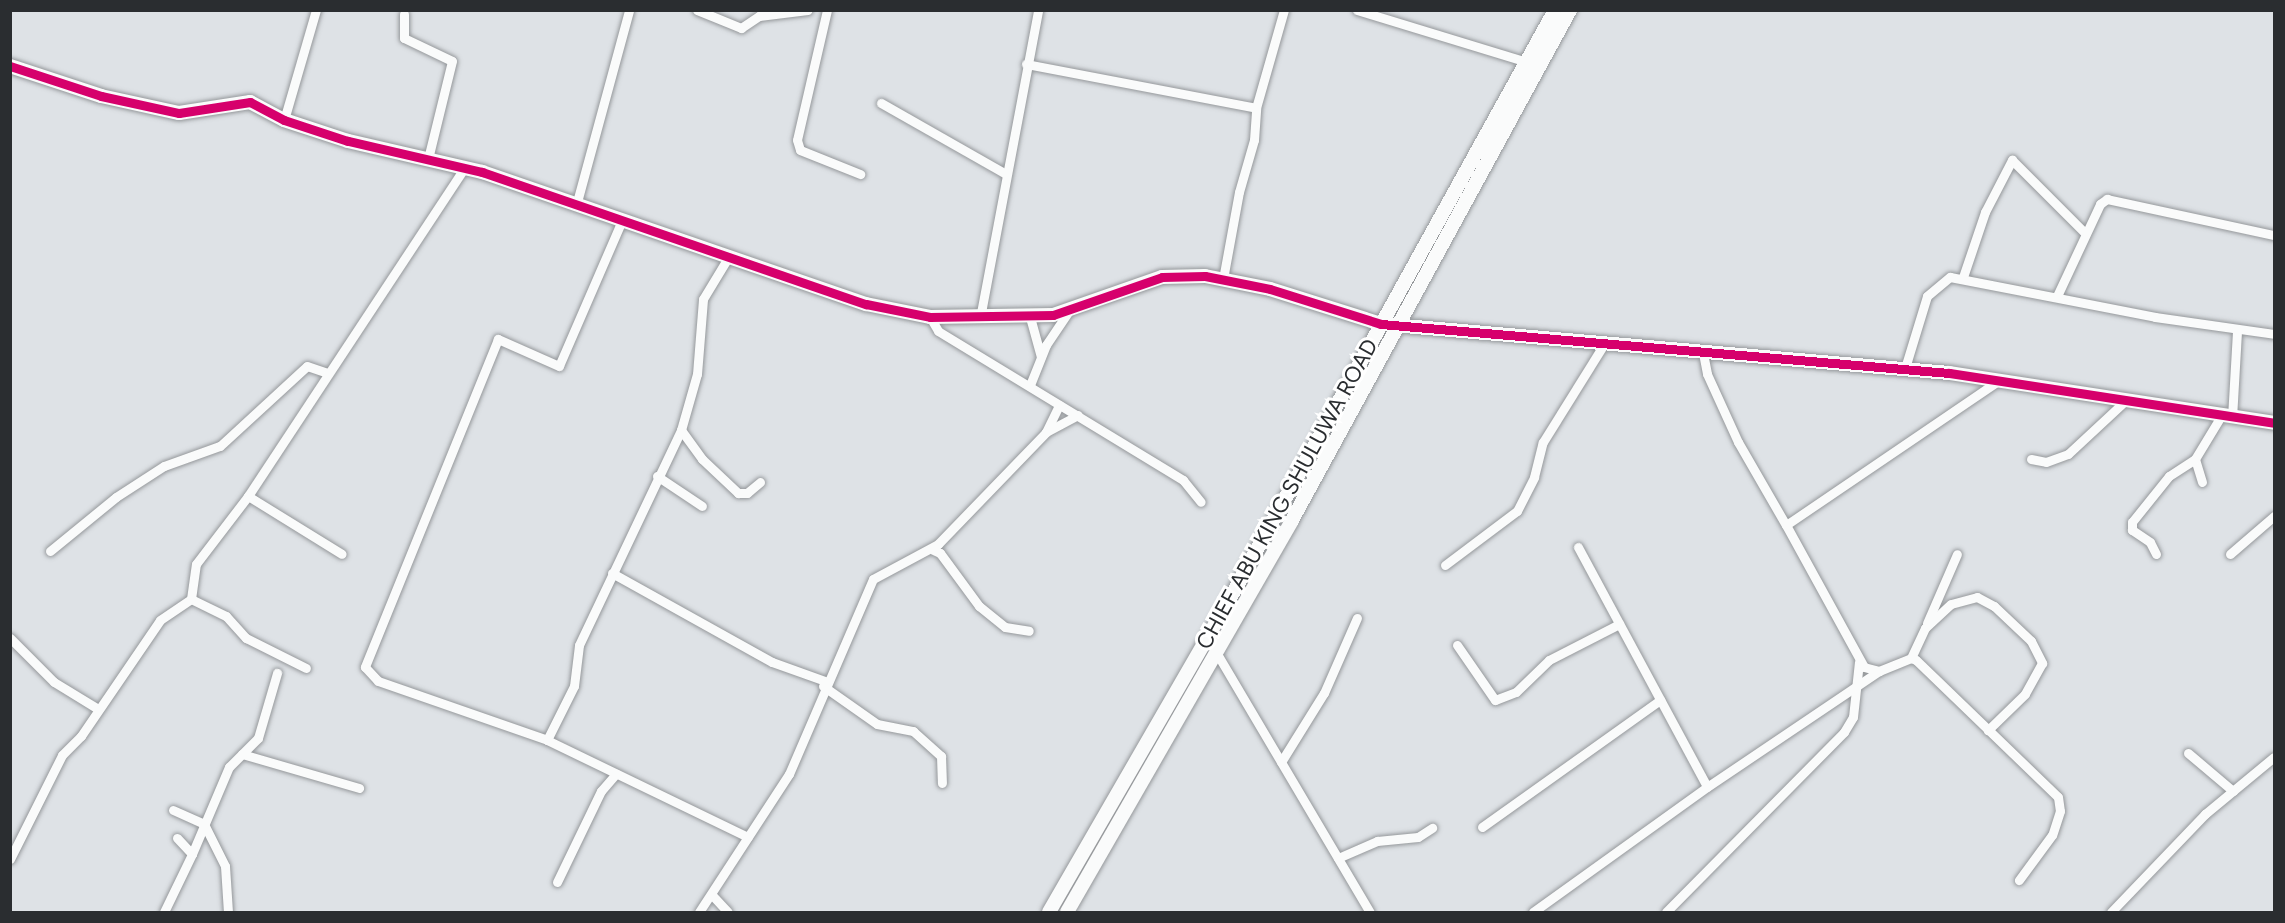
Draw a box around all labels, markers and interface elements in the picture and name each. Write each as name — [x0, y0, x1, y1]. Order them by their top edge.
street label: CHIEF ABU KING SHULUWA ROAD — [1190, 334, 1384, 654]

